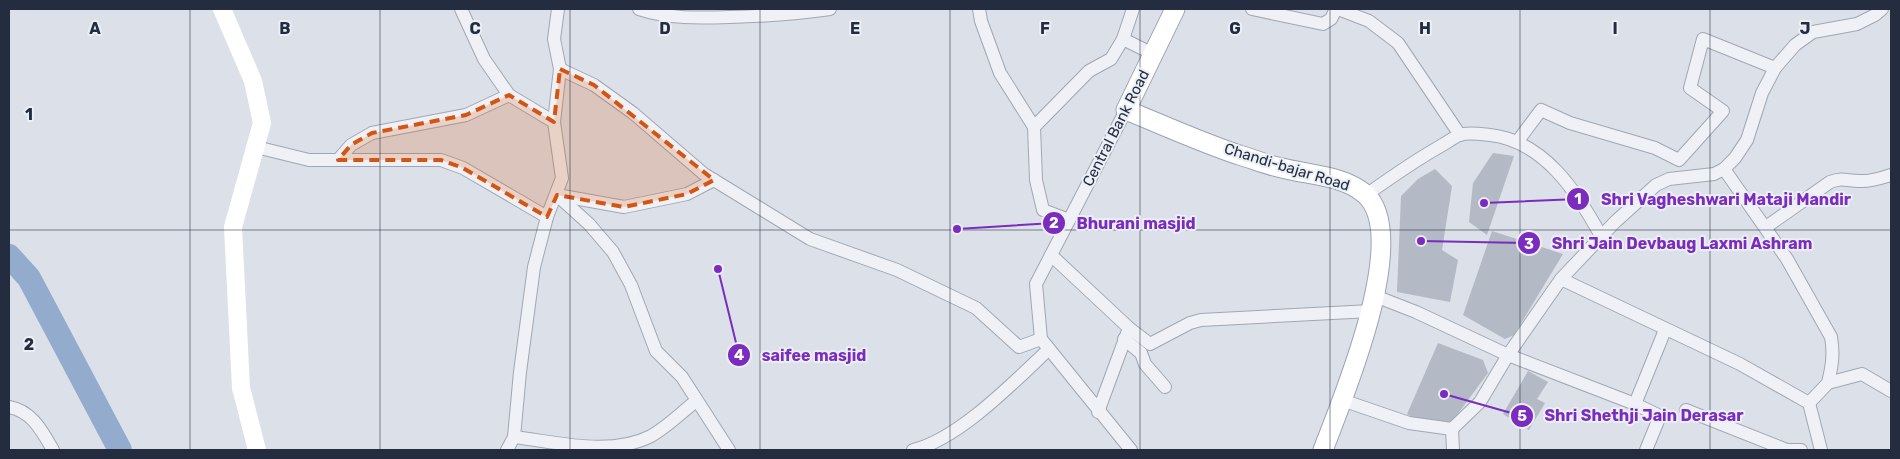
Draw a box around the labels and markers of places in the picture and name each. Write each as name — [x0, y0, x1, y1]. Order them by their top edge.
callout: Shri Vagheshwari Mataji Mandir — [1565, 183, 1861, 214]
callout: Bhurani masjid — [1041, 207, 1206, 238]
callout: Shri Jain Devbaug Laxmi Ashram — [1517, 228, 1823, 259]
callout: saifee masjid — [726, 340, 876, 371]
callout: Shri Shethji Jain Derasar — [1510, 400, 1754, 431]

